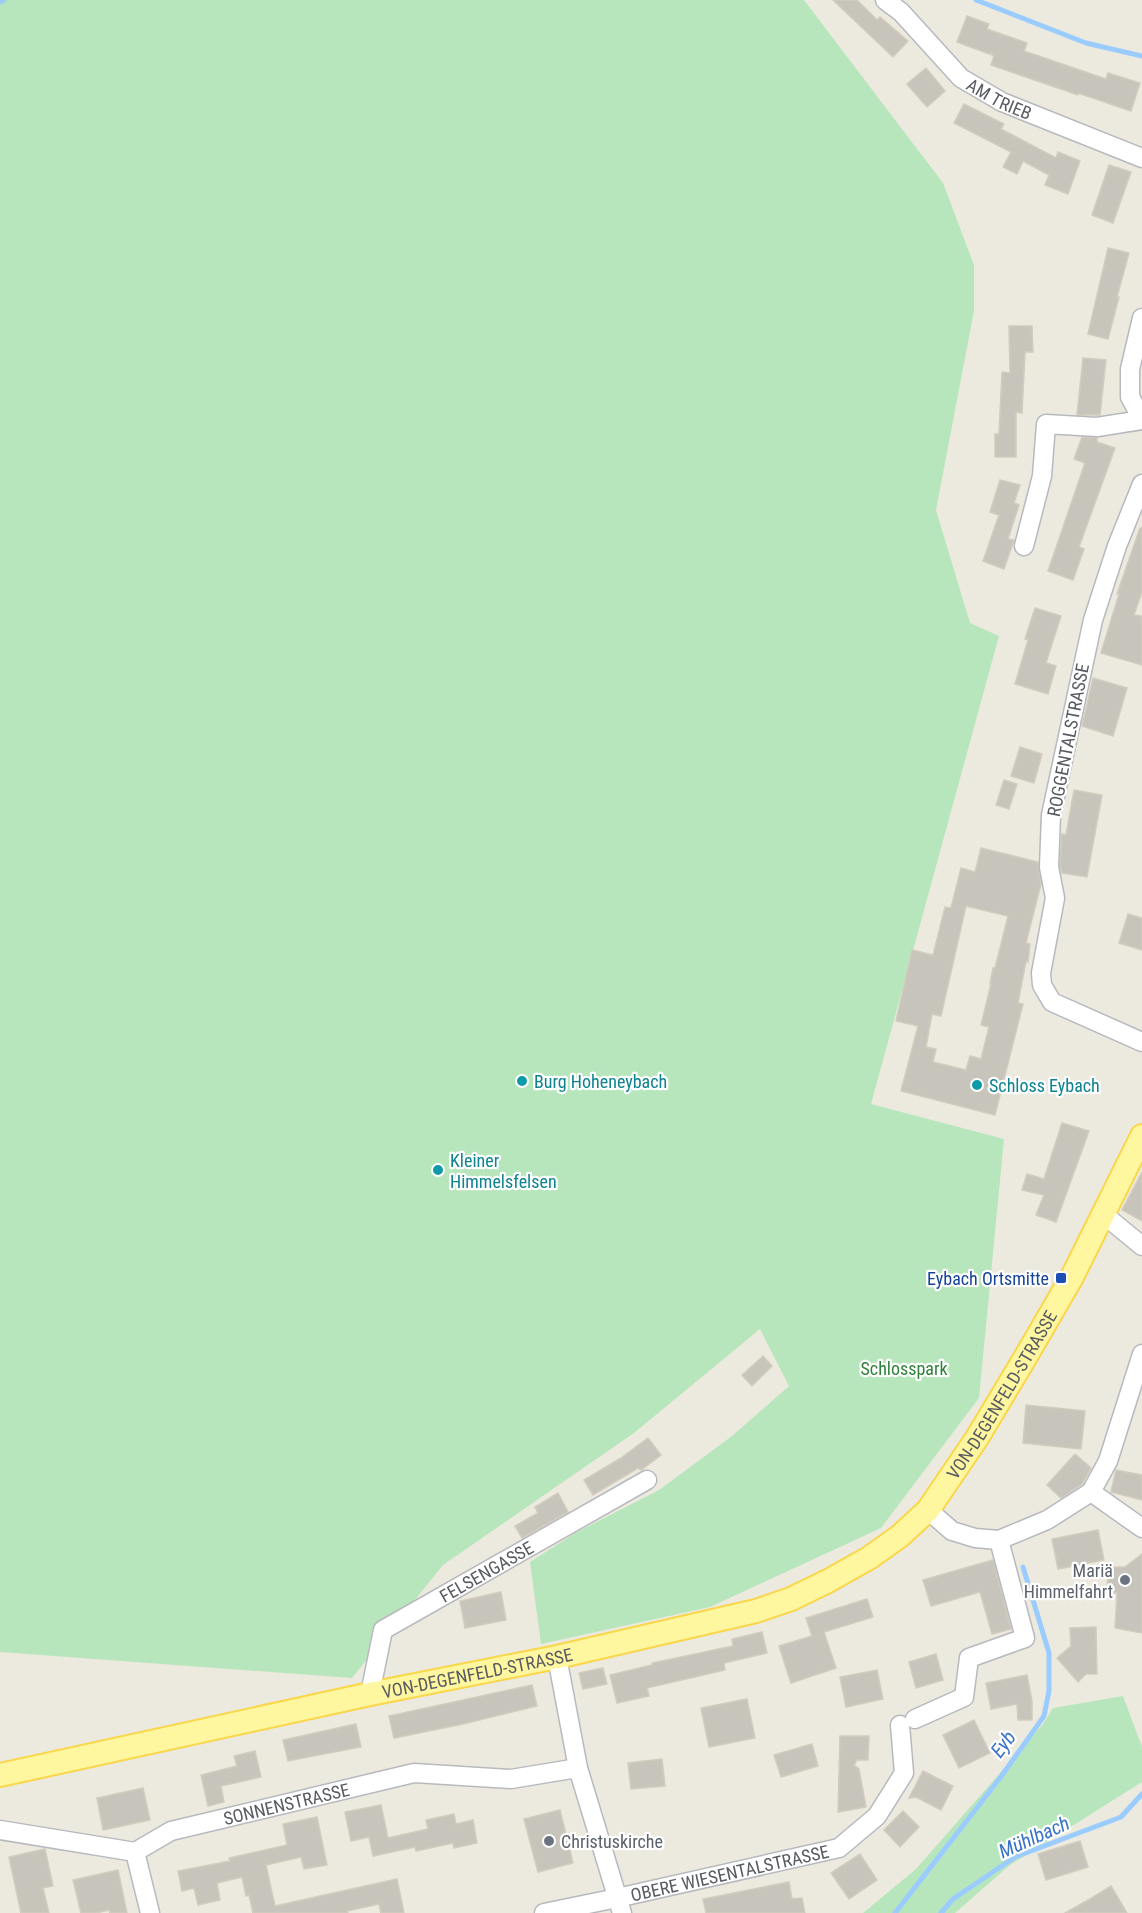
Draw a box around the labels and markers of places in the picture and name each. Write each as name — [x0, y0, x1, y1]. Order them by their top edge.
place label: Burg Hoheneybach — [534, 1071, 667, 1092]
marker: Burg Hoheneybach — [515, 1074, 529, 1088]
place label: Schloss Eybach — [989, 1075, 1100, 1096]
marker: Schloss Eybach — [970, 1078, 984, 1092]
place label: Kleiner Himmelsfelsen — [450, 1150, 557, 1192]
marker: Kleiner Himmelsfelsen — [431, 1163, 445, 1177]
place label: Eybach Ortsmitte — [927, 1268, 1049, 1289]
marker: Eybach Ortsmitte — [1054, 1271, 1068, 1285]
place label: Mariä Himmelfahrt — [1024, 1560, 1113, 1602]
marker: Mariä Himmelfahrt — [1118, 1573, 1132, 1587]
place label: Christuskirche — [561, 1831, 663, 1852]
marker: Christuskirche — [542, 1834, 556, 1848]

